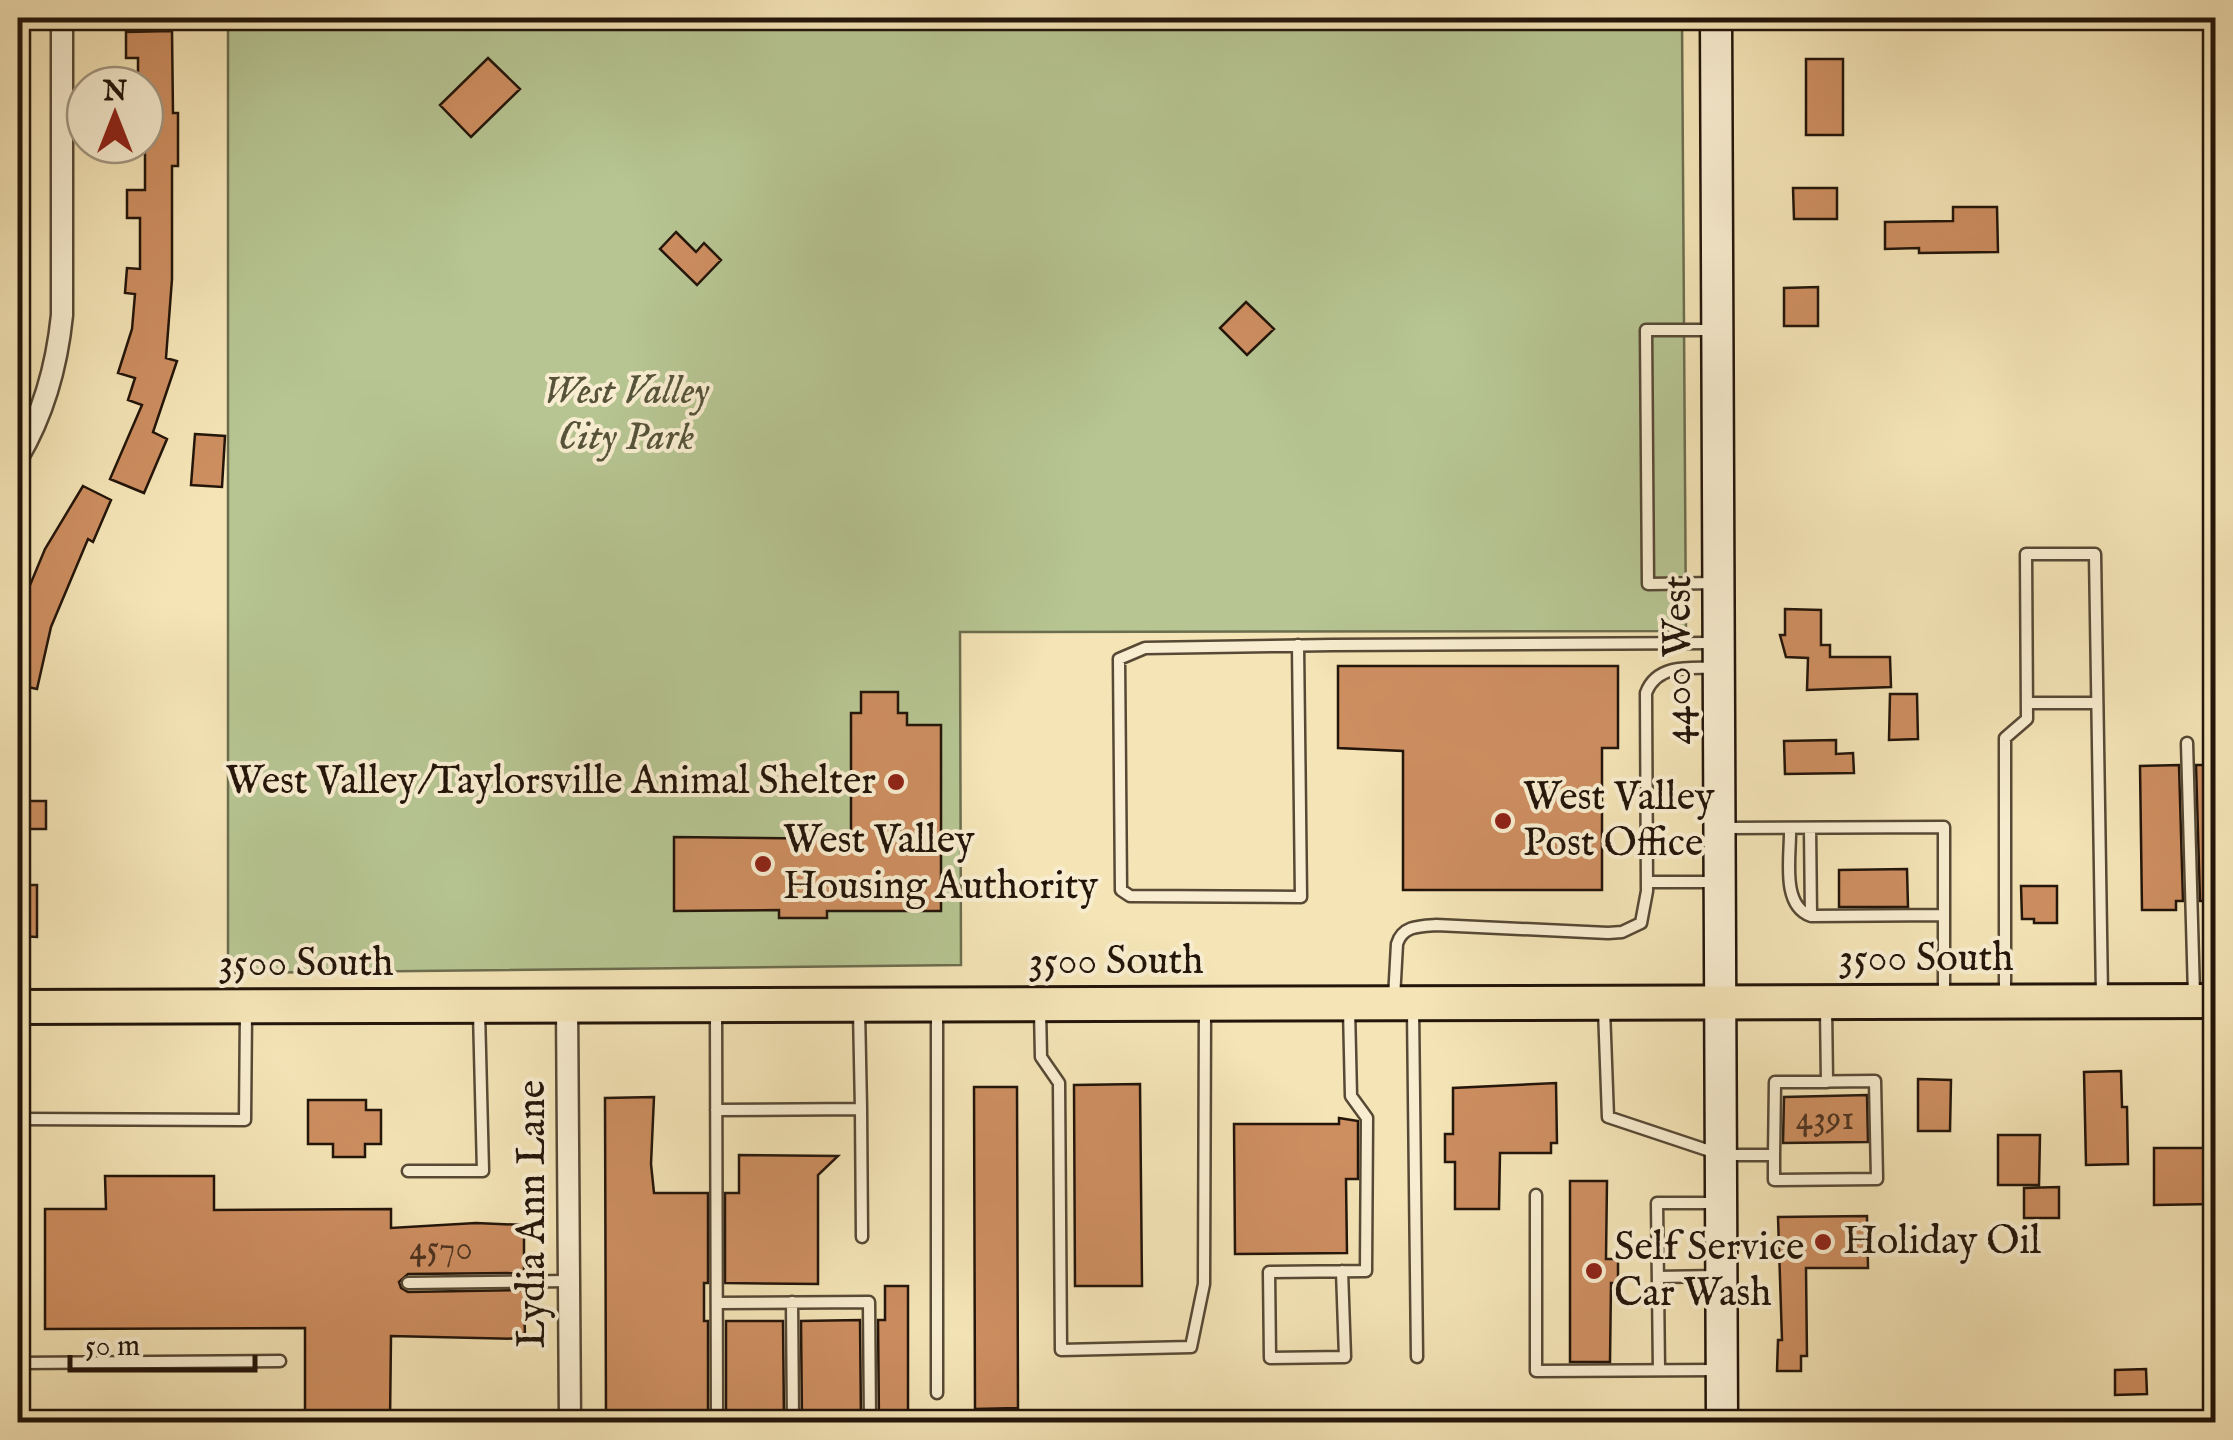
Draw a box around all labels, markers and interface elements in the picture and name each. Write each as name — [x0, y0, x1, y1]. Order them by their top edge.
north arrow — [65, 65, 165, 165]
text: N — [102, 75, 127, 110]
park label: West Valley City Park — [543, 367, 710, 464]
street label: 4400 West — [1654, 575, 1705, 745]
place label: West Valley/Taylorsville Animal Shelter — [226, 757, 876, 808]
marker: West Valley/Taylorsville Animal Shelter — [885, 771, 907, 793]
place label: West Valley Post Office — [1523, 773, 1715, 870]
marker: West Valley Post Office — [1492, 810, 1514, 832]
place label: West Valley Housing Authority — [783, 816, 1098, 913]
marker: West Valley Housing Authority — [752, 853, 774, 875]
street label: 3500 South — [1839, 934, 2013, 985]
street label: 3500 South — [1029, 937, 1203, 988]
street label: 3500 South — [219, 939, 393, 990]
street label: Lydia Ann Lane — [508, 1080, 559, 1348]
house number: 4391 — [1796, 1097, 1854, 1142]
place label: Holiday Oil — [1843, 1217, 2041, 1268]
place label: Self Service Car Wash — [1614, 1223, 1804, 1320]
house number: 4570 — [409, 1227, 473, 1272]
marker: Holiday Oil — [1812, 1231, 1834, 1253]
marker: Self Service Car Wash — [1583, 1260, 1605, 1282]
scale bar — [70, 1310, 255, 1372]
text: 50 m — [85, 1328, 140, 1366]

